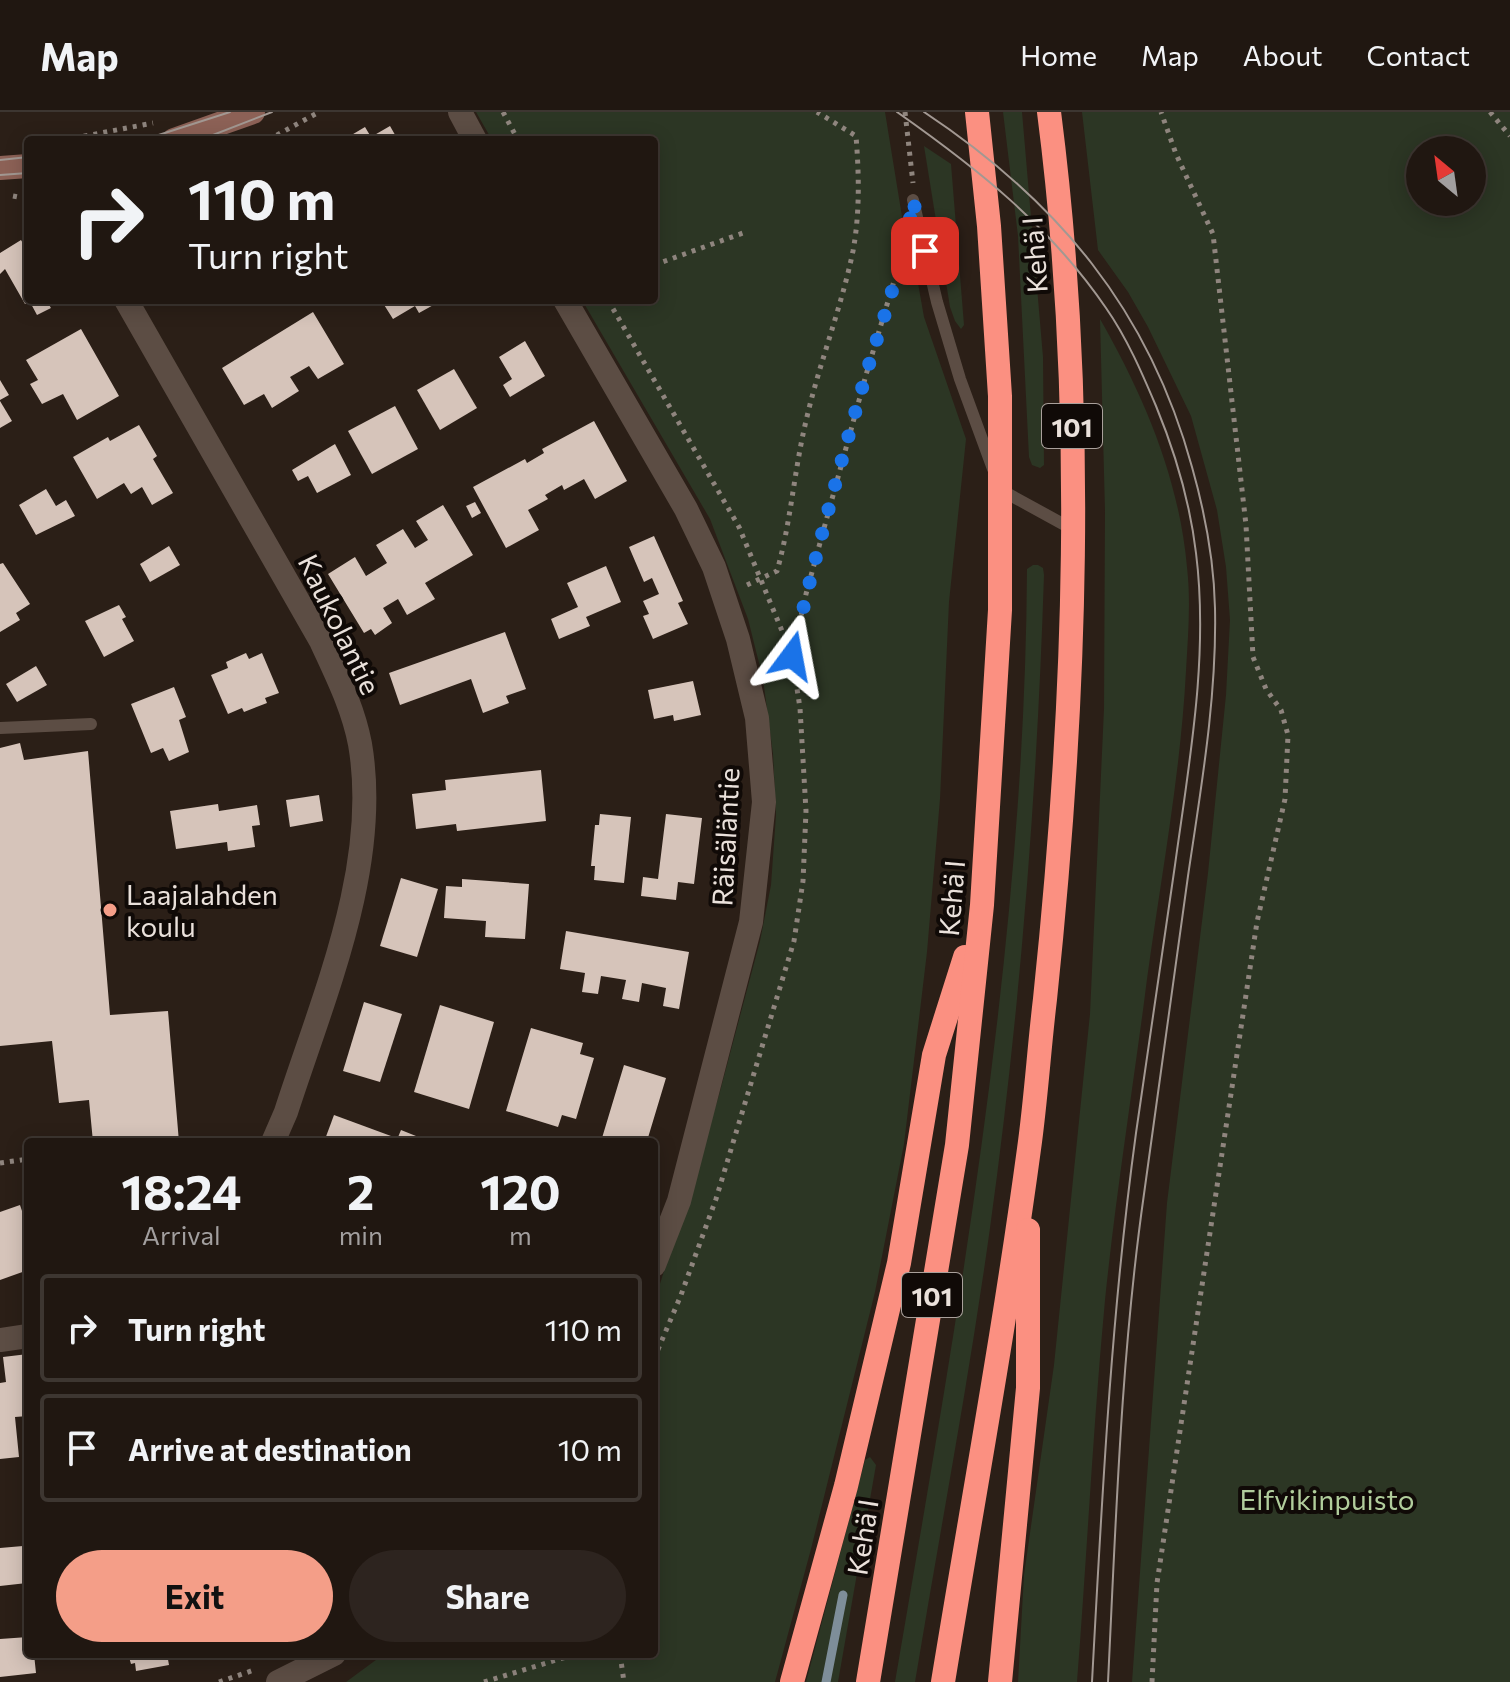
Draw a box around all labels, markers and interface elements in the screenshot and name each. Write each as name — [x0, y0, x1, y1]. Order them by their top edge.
text: Map — [40, 32, 119, 79]
text: Home — [1020, 38, 1097, 72]
text: Map — [1141, 38, 1199, 72]
text: About — [1243, 38, 1323, 72]
text: Contact — [1367, 38, 1470, 72]
north arrow — [1406, 136, 1486, 216]
map controls — [1406, 136, 1486, 216]
text: 110 m — [188, 163, 335, 232]
icon: right — [56, 168, 160, 272]
street label: Kehä I — [1014, 216, 1054, 294]
pin — [891, 217, 959, 285]
icon: arrive — [903, 229, 947, 273]
text: Turn right — [188, 232, 349, 276]
road number: 101 — [1042, 404, 1102, 448]
street label: Kaukolantie — [291, 548, 389, 700]
position arrow — [750, 614, 834, 698]
street label: Räisäläntie — [704, 767, 746, 907]
street label: Kehä I — [931, 858, 971, 938]
place label: Laajalahden koulu — [126, 877, 278, 943]
marker: Laajalahden koulu — [101, 901, 119, 919]
text: 18:24 — [121, 1161, 241, 1220]
text: 2 — [347, 1161, 374, 1220]
text: 120 — [480, 1161, 561, 1220]
text: Arrival — [142, 1219, 221, 1250]
text: min — [339, 1219, 383, 1250]
text: m — [509, 1219, 532, 1250]
road number: 101 — [902, 1273, 962, 1317]
icon: right — [60, 1306, 104, 1350]
text: Turn right — [128, 1310, 265, 1347]
text: 110 m — [545, 1310, 622, 1347]
icon: arrive — [60, 1426, 104, 1470]
text: Arrive at destination — [128, 1430, 412, 1467]
text: 10 m — [558, 1430, 622, 1467]
park label: Elfvikinpuisto — [1240, 1482, 1414, 1516]
street label: Kehä I — [839, 1497, 885, 1577]
button: Exit — [56, 1550, 333, 1642]
button: Share — [349, 1550, 626, 1642]

